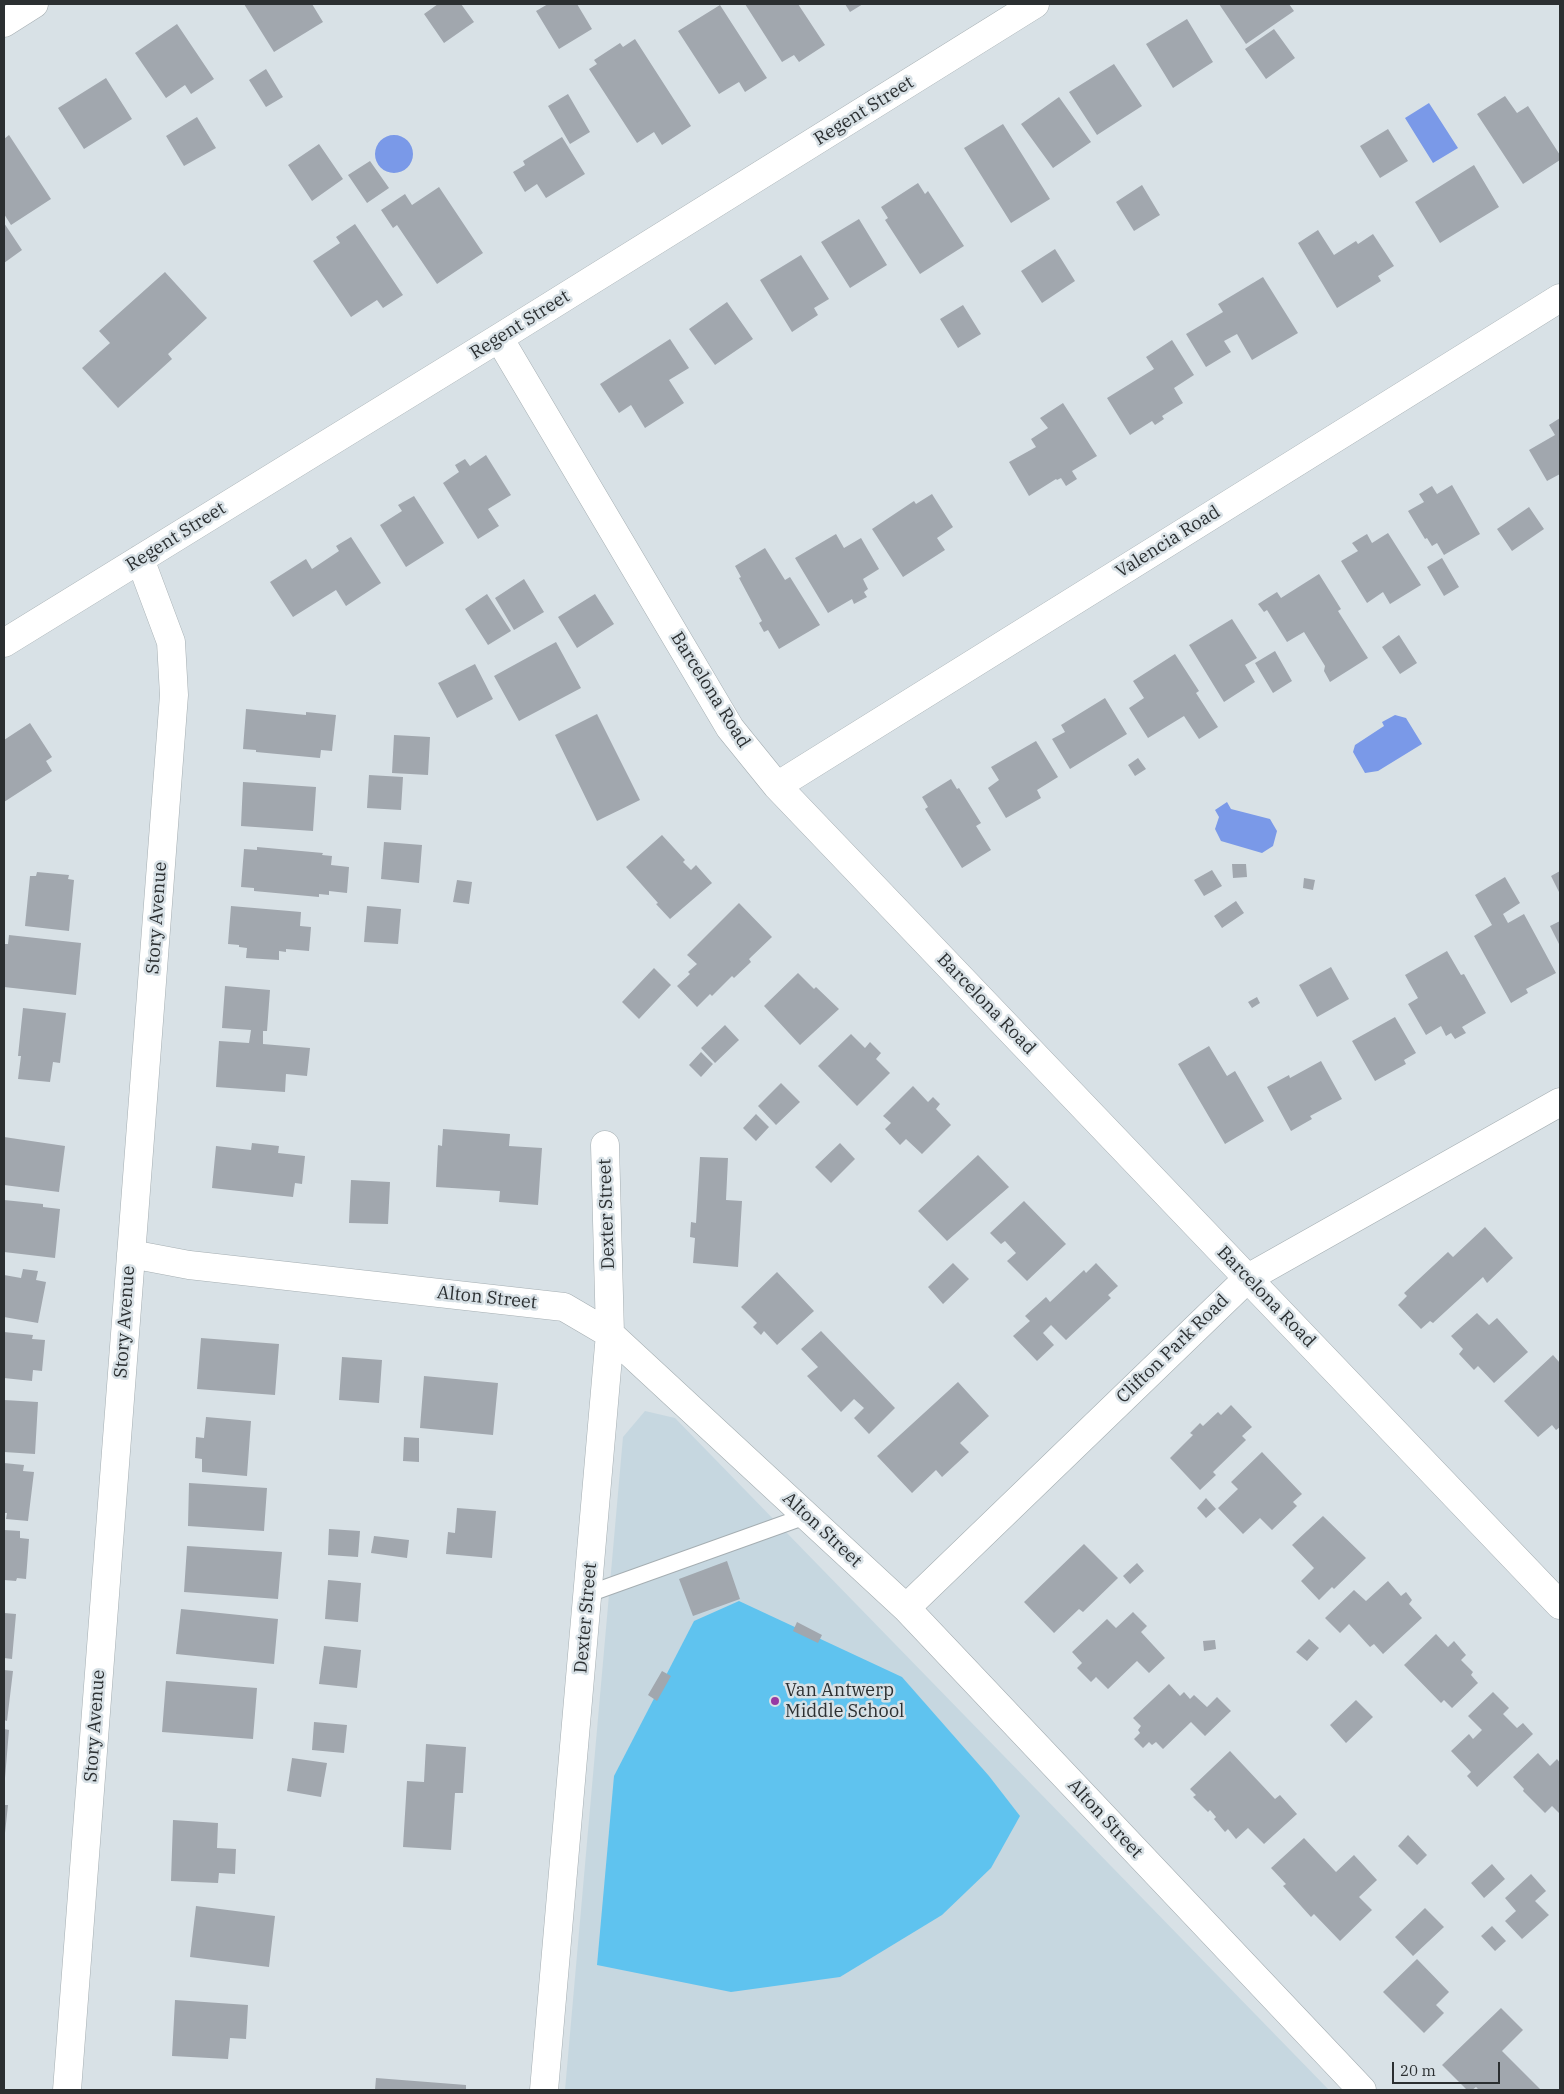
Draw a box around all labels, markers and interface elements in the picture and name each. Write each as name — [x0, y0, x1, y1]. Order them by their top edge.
street label: Regent Street — [810, 72, 918, 150]
street label: Regent Street — [466, 286, 574, 364]
street label: Regent Street — [122, 498, 230, 576]
street label: Valencia Road — [1112, 501, 1224, 583]
street label: Barcelona Road — [666, 628, 754, 752]
street label: Story Avenue — [142, 861, 172, 975]
street label: Barcelona Road — [932, 949, 1040, 1059]
street label: Dexter Street — [594, 1158, 620, 1270]
street label: Barcelona Road — [1212, 1242, 1320, 1352]
street label: Story Avenue — [110, 1265, 140, 1379]
street label: Alton Street — [436, 1282, 538, 1314]
street label: Clifton Park Road — [1112, 1290, 1234, 1408]
street label: Alton Street — [778, 1488, 866, 1572]
street label: Dexter Street — [570, 1562, 602, 1674]
street label: Story Avenue — [80, 1669, 110, 1783]
place label: Van Antwerp Middle School — [785, 1680, 904, 1722]
marker: Van Antwerp Middle School — [769, 1695, 781, 1707]
street label: Alton Street — [1063, 1775, 1147, 1863]
scale bar — [1394, 2052, 1502, 2084]
text: 20 m — [1400, 2061, 1436, 2080]

